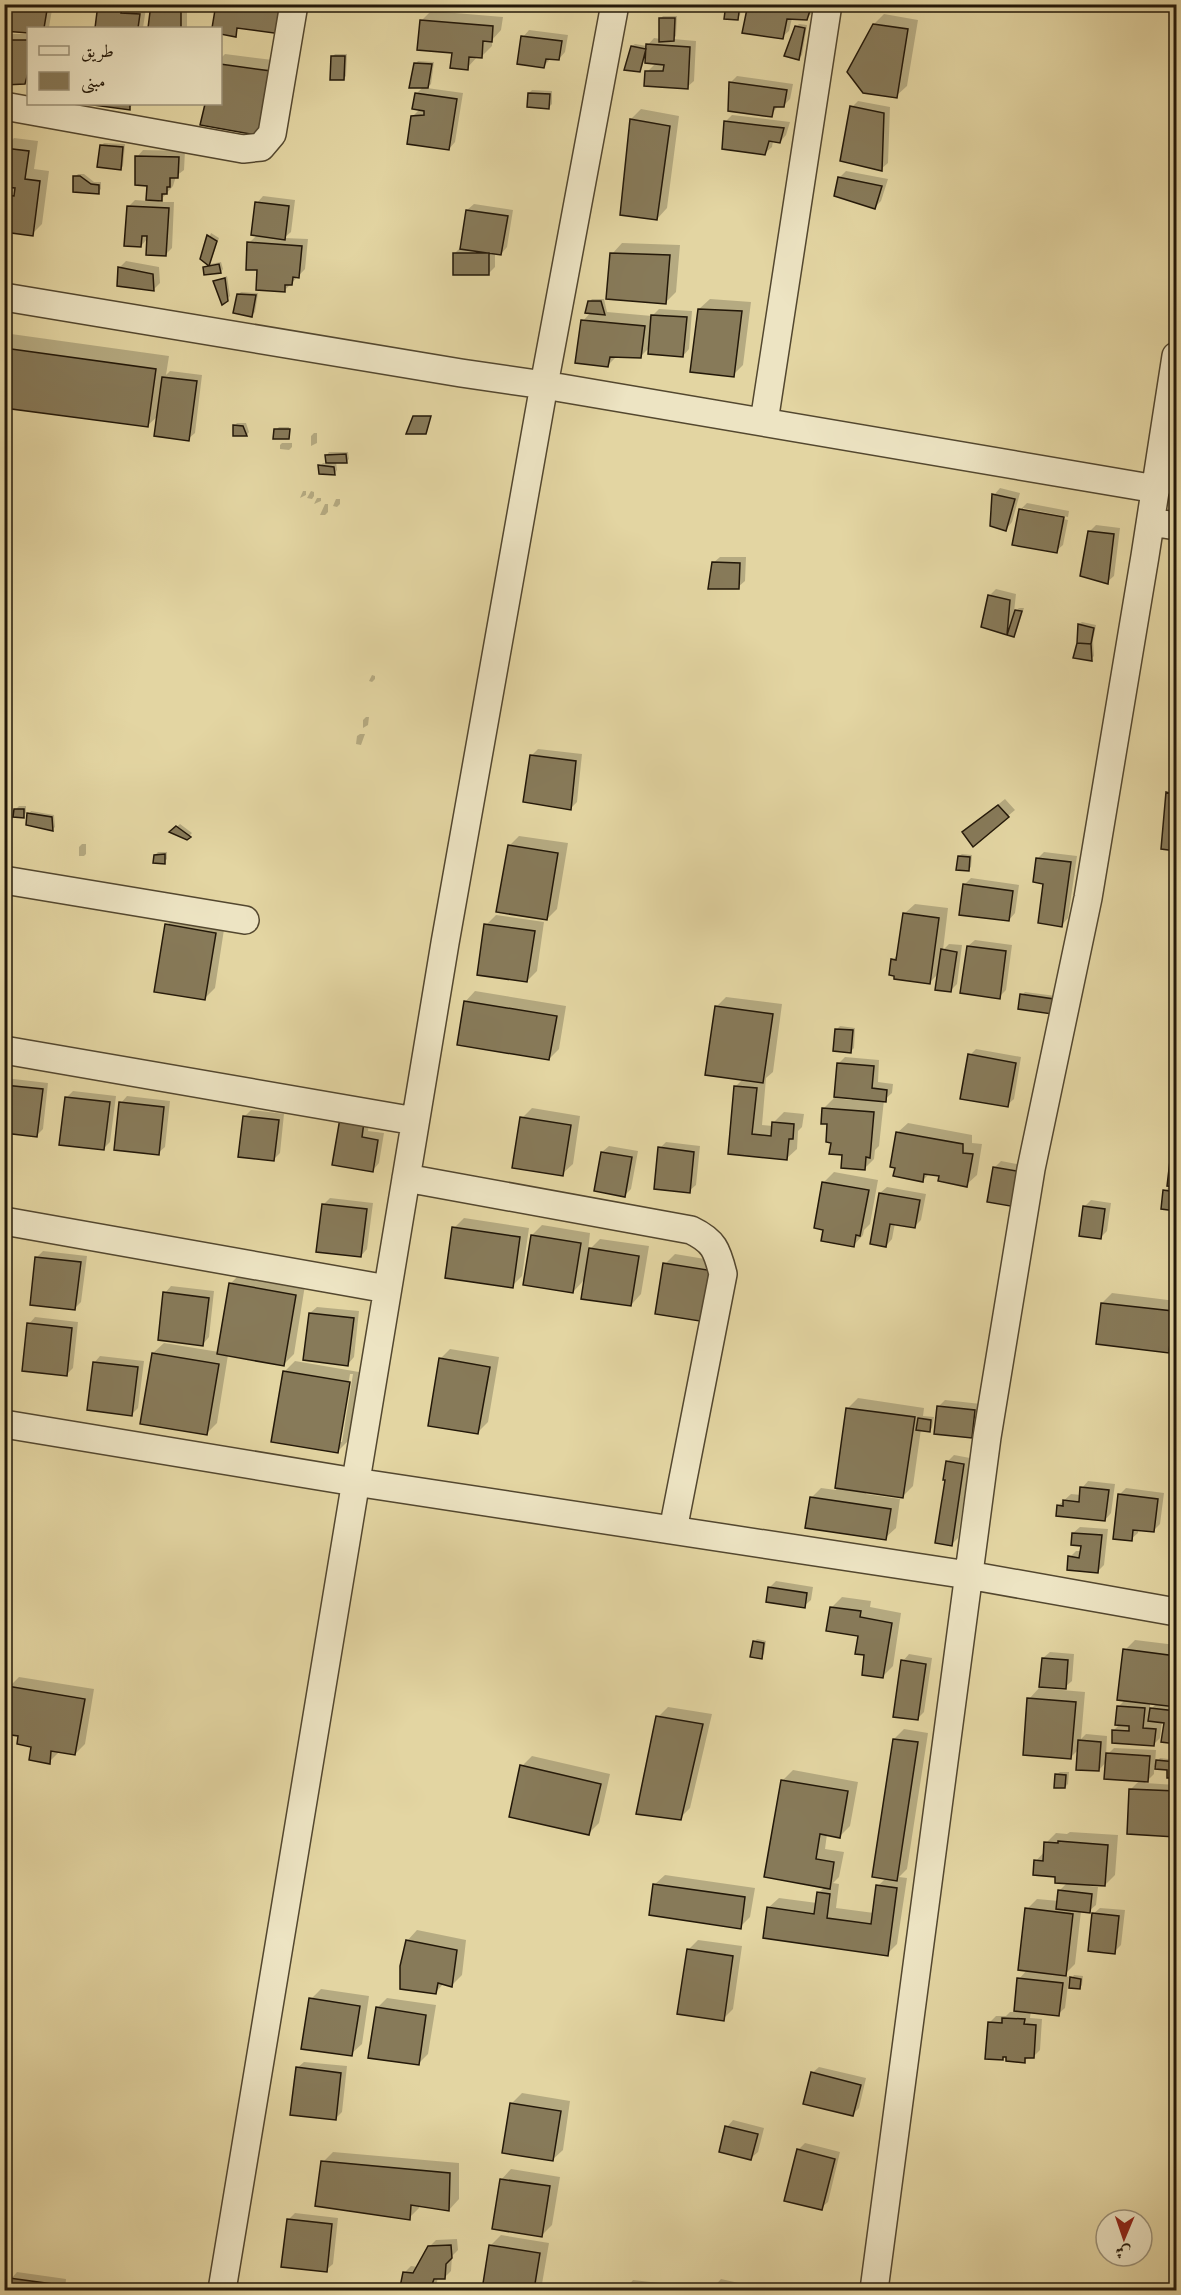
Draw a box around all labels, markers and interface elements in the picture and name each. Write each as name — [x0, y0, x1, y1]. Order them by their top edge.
legend — [27, 27, 222, 105]
text: طريق — [81, 43, 114, 63]
text: مبنى — [81, 73, 106, 94]
north arrow — [1094, 2208, 1154, 2268]
text: ش — [1115, 2243, 1132, 2259]

